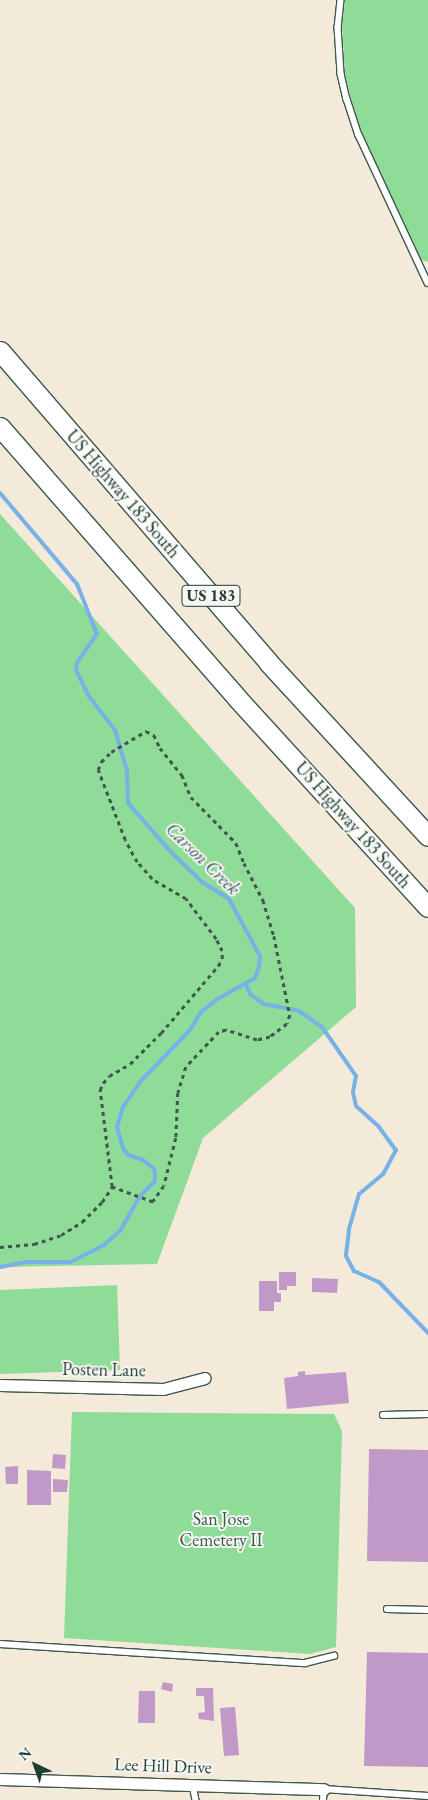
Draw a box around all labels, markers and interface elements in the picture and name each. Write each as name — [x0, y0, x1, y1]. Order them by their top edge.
street label: US Highway 183 South — [61, 426, 185, 562]
road number: US 183 — [181, 582, 241, 610]
street label: US Highway 183 South — [291, 757, 415, 893]
water label: Carson Creek — [161, 818, 245, 900]
street label: Posten Lane — [62, 1358, 146, 1382]
park label: San Jose Cemetery II — [179, 1509, 263, 1552]
north arrow — [10, 1740, 60, 1790]
text: N — [15, 1743, 35, 1764]
street label: Lee Hill Drive — [114, 1754, 212, 1778]

